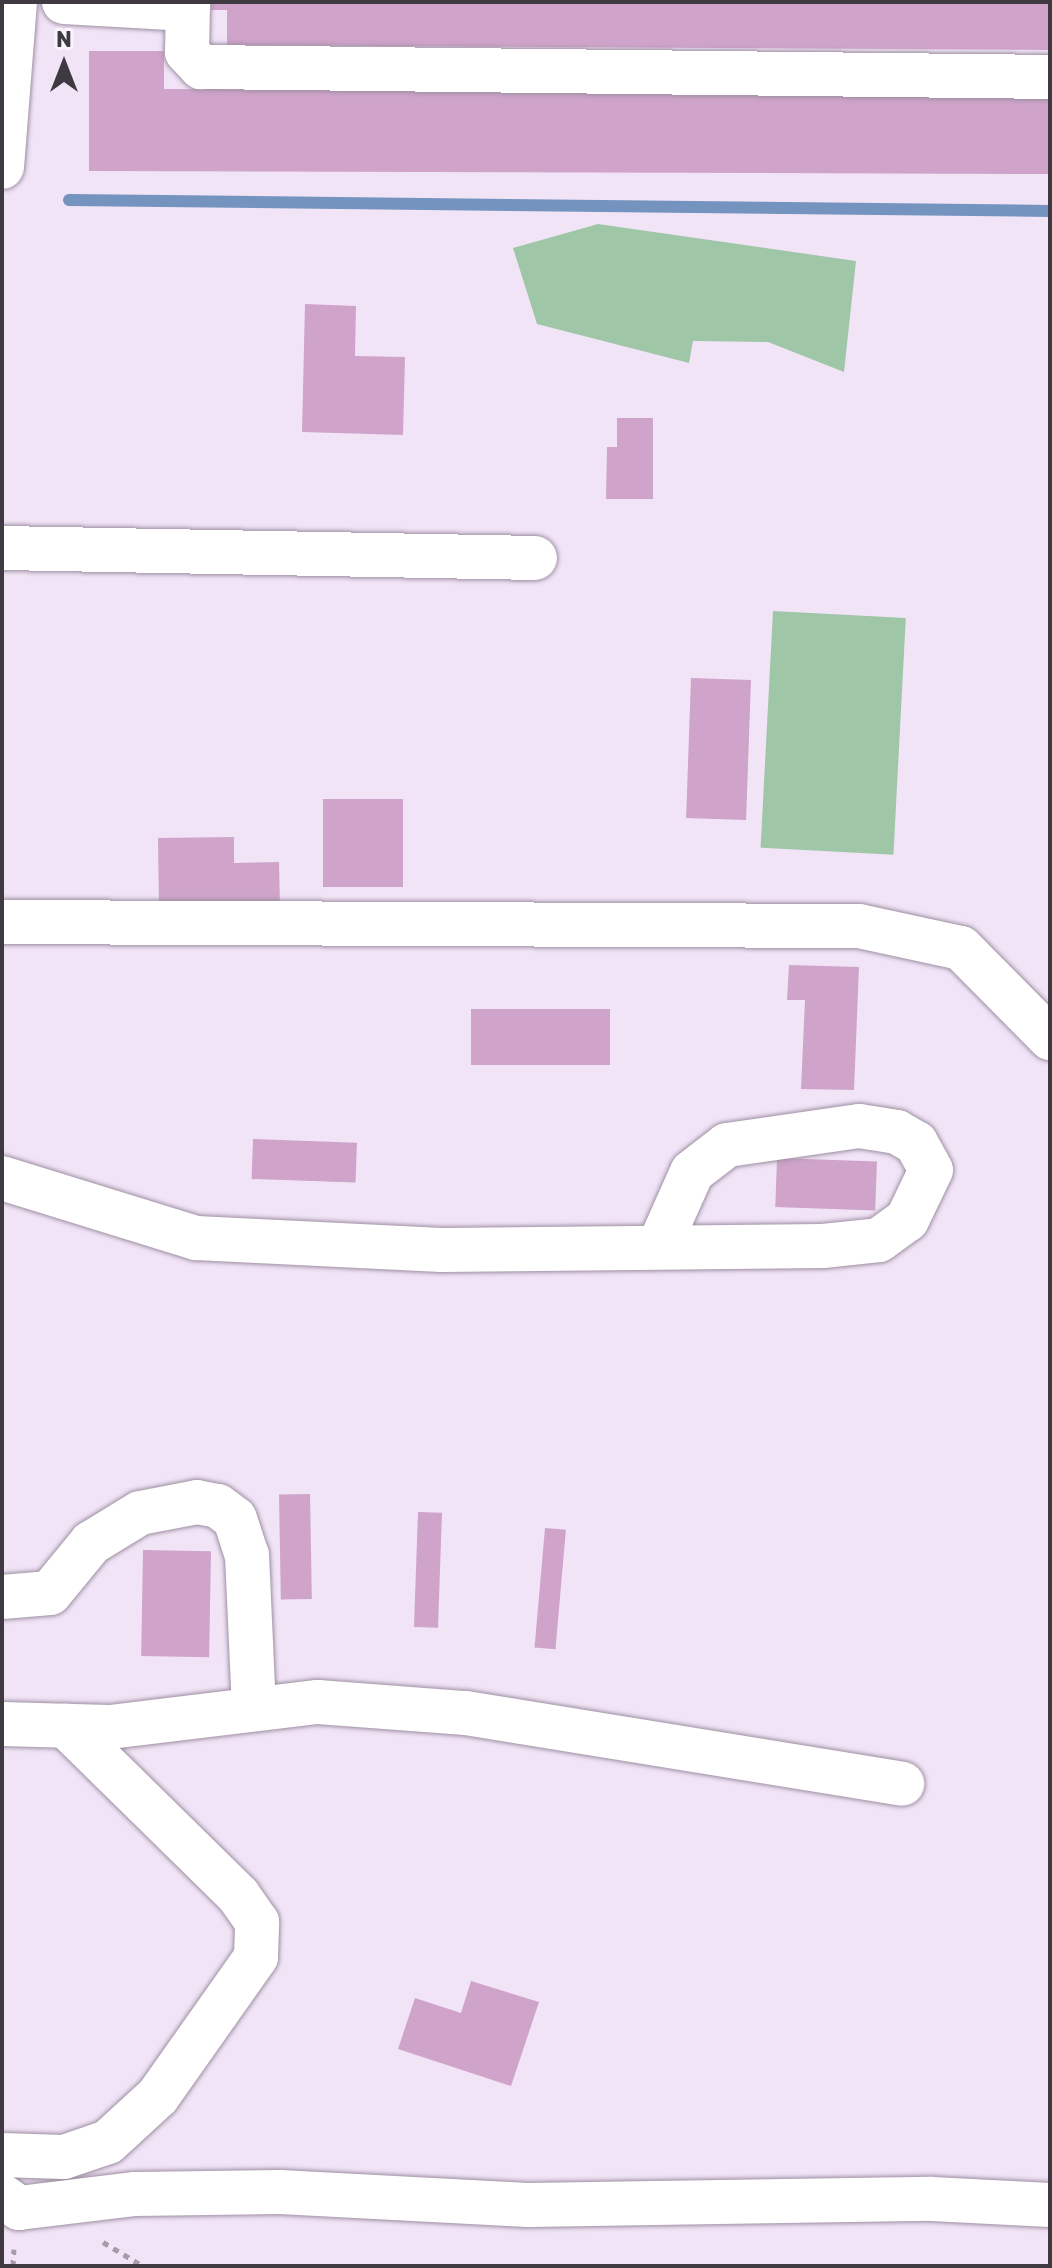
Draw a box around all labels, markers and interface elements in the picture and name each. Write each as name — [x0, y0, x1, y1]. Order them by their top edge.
north arrow — [24, 24, 104, 104]
text: N — [56, 26, 72, 53]

